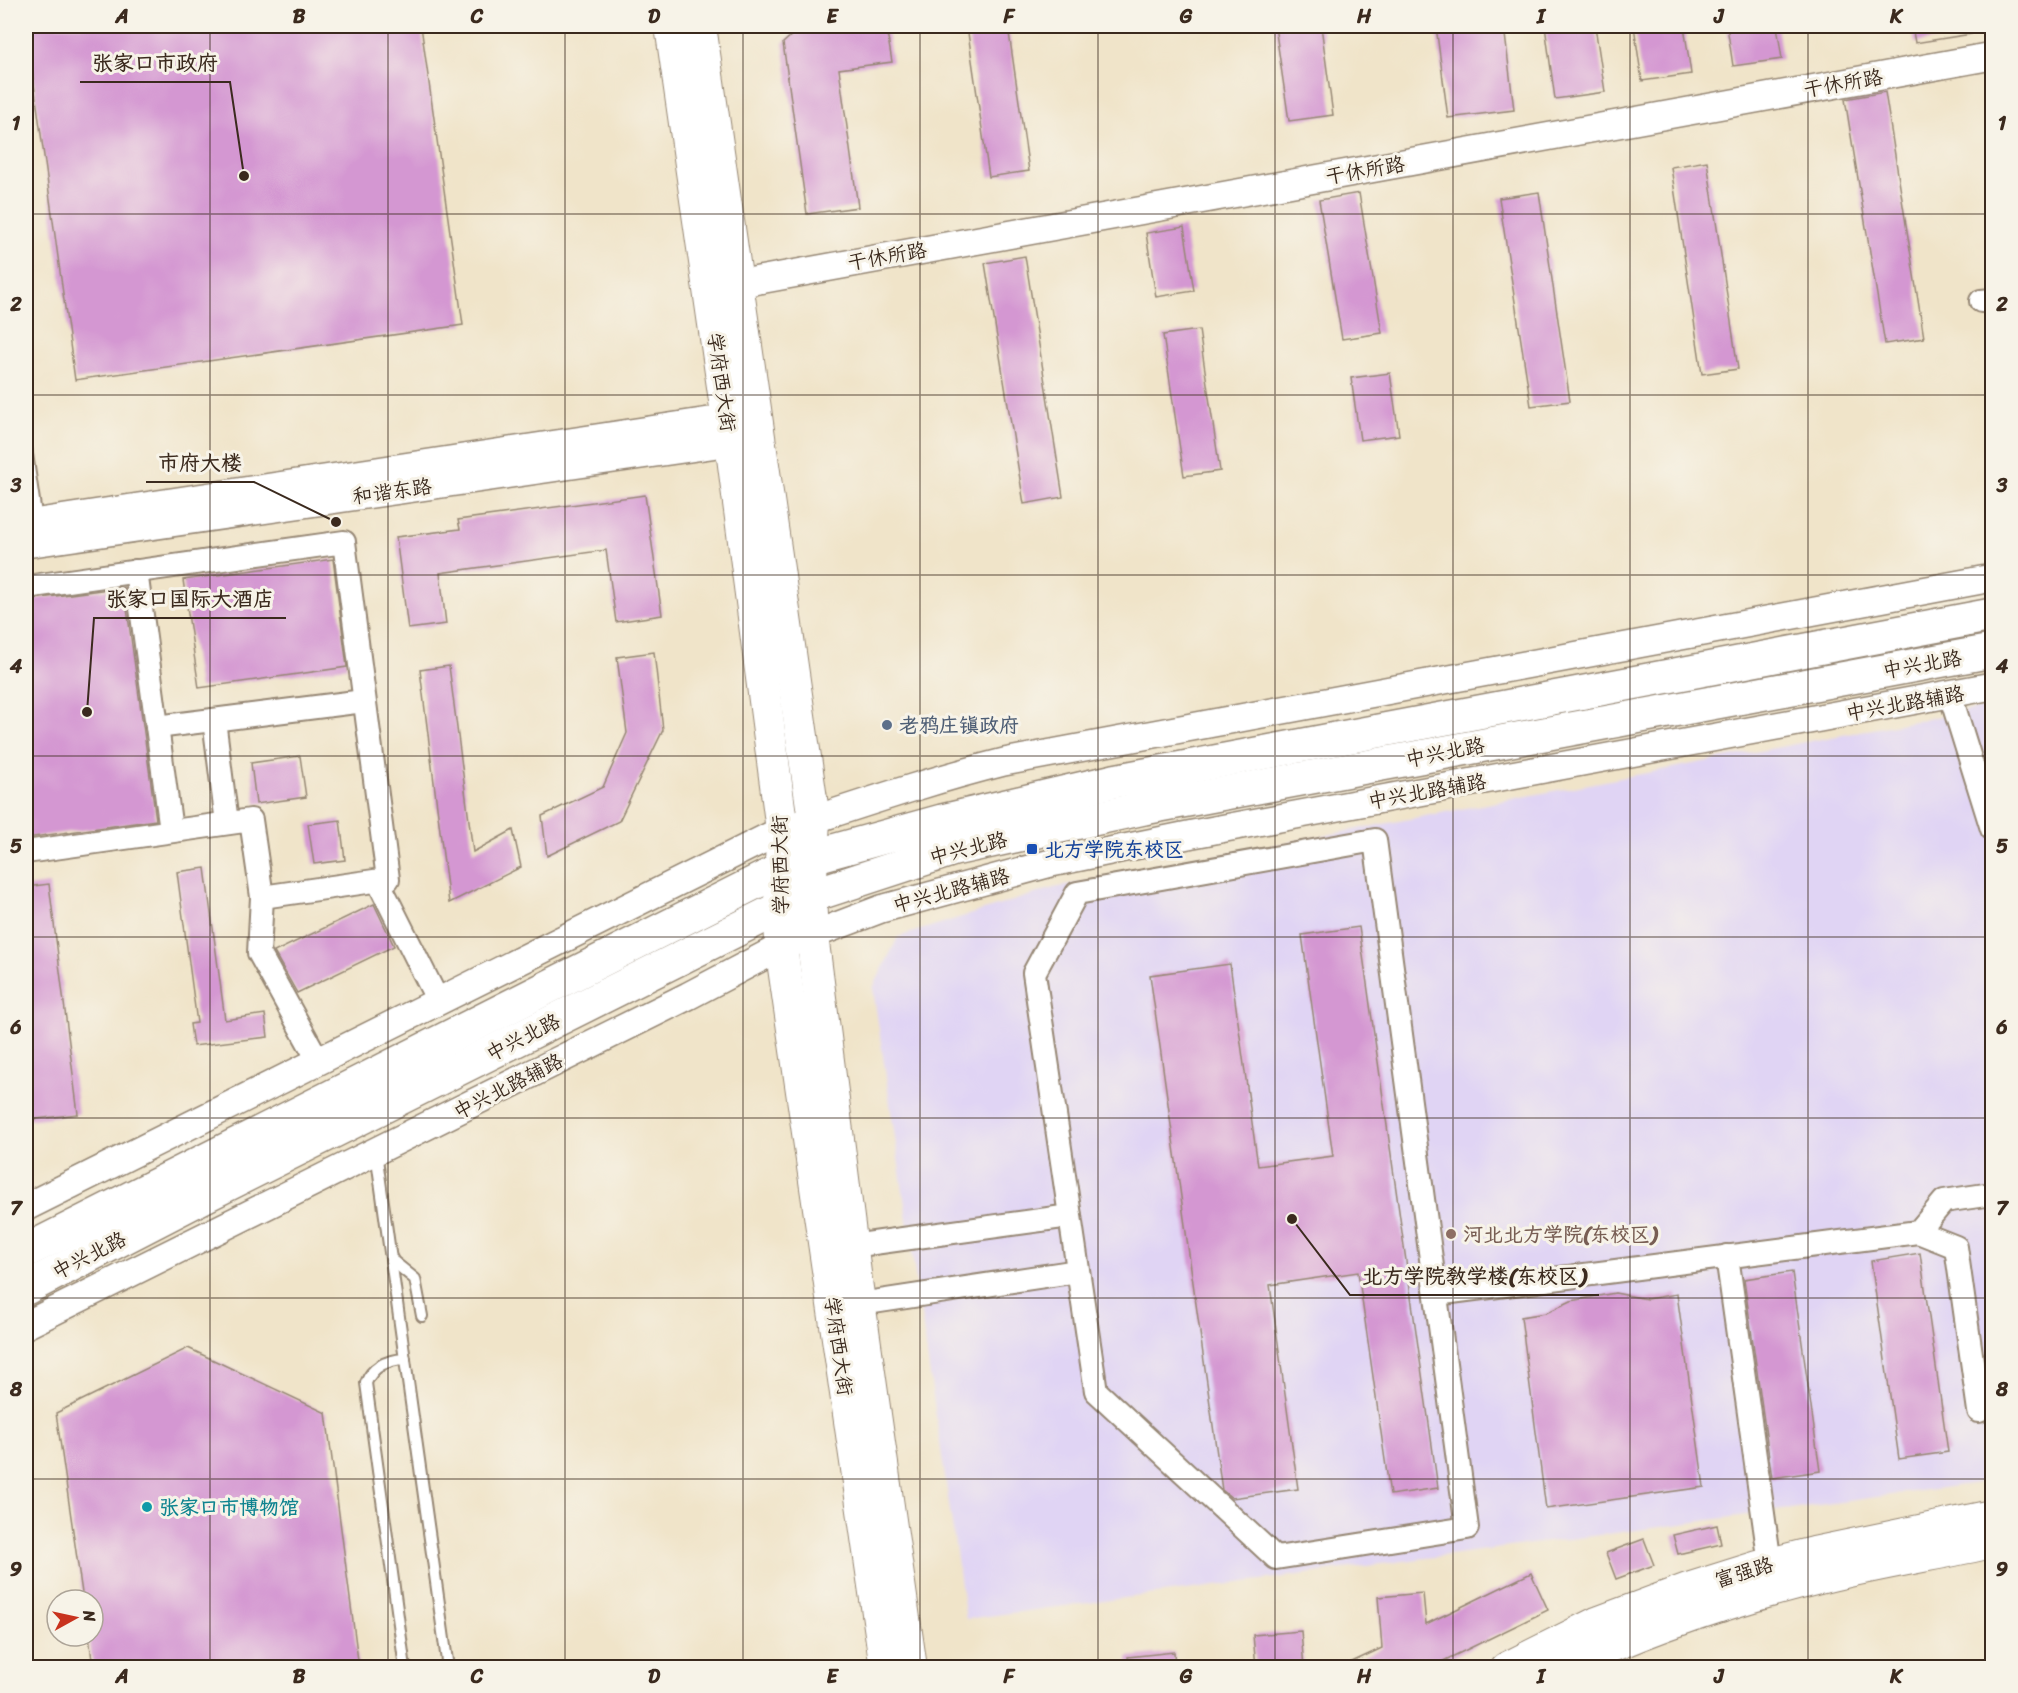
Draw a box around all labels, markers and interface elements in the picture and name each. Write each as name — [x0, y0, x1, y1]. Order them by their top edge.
text: A — [114, 0, 129, 34]
text: B — [293, 0, 306, 34]
text: C — [470, 0, 484, 34]
text: D — [648, 0, 661, 34]
text: E — [826, 0, 839, 34]
text: F — [1003, 0, 1016, 34]
text: G — [1179, 0, 1193, 34]
text: H — [1356, 0, 1372, 34]
text: I — [1536, 0, 1547, 34]
text: J — [1713, 0, 1725, 34]
text: K — [1889, 0, 1904, 34]
callout: 张家口市政府 — [80, 43, 230, 82]
text: 张家口市政府 — [92, 44, 218, 82]
street label: 干休所路 — [1801, 59, 1887, 108]
text: 1 — [12, 106, 21, 141]
text: 1 — [1998, 106, 2007, 141]
street label: 干休所路 — [1323, 146, 1409, 195]
street label: 干休所路 — [845, 232, 931, 281]
text: 2 — [9, 287, 22, 322]
text: 2 — [1995, 287, 2008, 322]
street label: 学府西大街 — [697, 330, 746, 434]
callout: 市府大楼 — [146, 443, 254, 482]
text: 市府大楼 — [158, 444, 242, 482]
text: 3 — [10, 468, 22, 503]
street label: 和谐东路 — [350, 468, 435, 514]
text: 3 — [1996, 468, 2008, 503]
callout: 张家口国际大酒店 — [94, 579, 286, 618]
text: 张家口国际大酒店 — [106, 580, 274, 618]
street label: 中兴北路 — [1880, 640, 1966, 689]
text: 4 — [9, 649, 23, 684]
text: 4 — [1995, 649, 2009, 684]
street label: 中兴北路辅路 — [1843, 676, 1968, 731]
place label: 老鸦庄镇政府 — [899, 708, 1019, 743]
marker: 老鸦庄镇政府 — [880, 718, 894, 732]
street label: 中兴北路 — [1402, 727, 1489, 777]
street label: 中兴北路辅路 — [1365, 764, 1490, 819]
street label: 学府西大街 — [762, 815, 799, 915]
street label: 中兴北路 — [925, 822, 1012, 875]
text: 5 — [10, 829, 22, 864]
text: 5 — [1996, 829, 2008, 864]
place label: 北方学院东校区 — [1044, 832, 1184, 867]
marker: 北方学院东校区 — [1025, 842, 1039, 856]
street label: 中兴北路辅路 — [889, 858, 1015, 923]
street label: 中兴北路 — [480, 1003, 568, 1071]
text: 6 — [9, 1010, 22, 1045]
text: 6 — [1995, 1010, 2008, 1045]
street label: 中兴北路辅路 — [447, 1043, 571, 1129]
text: 7 — [10, 1191, 23, 1226]
text: 7 — [1996, 1191, 2009, 1226]
place label: 河北北方学院(东校区) — [1463, 1217, 1659, 1252]
street label: 中兴北路 — [46, 1221, 134, 1289]
marker: 河北北方学院(东校区) — [1444, 1227, 1458, 1241]
callout: 北方学院教学楼(东校区) — [1350, 1256, 1599, 1295]
text: 北方学院教学楼(东校区) — [1362, 1257, 1588, 1295]
street label: 学府西大街 — [814, 1294, 863, 1398]
text: 8 — [9, 1372, 23, 1407]
text: 8 — [1995, 1372, 2009, 1407]
place label: 张家口市博物馆 — [159, 1490, 299, 1525]
marker: 张家口市博物馆 — [140, 1500, 154, 1514]
street label: 富强路 — [1710, 1547, 1779, 1598]
text: 9 — [10, 1552, 22, 1587]
text: 9 — [1996, 1552, 2008, 1587]
north arrow — [45, 1588, 105, 1648]
text: N — [74, 1607, 105, 1624]
text: A — [114, 1659, 129, 1693]
text: B — [293, 1659, 306, 1693]
text: C — [470, 1659, 484, 1693]
text: D — [648, 1659, 661, 1693]
text: E — [826, 1659, 839, 1693]
text: F — [1003, 1659, 1016, 1693]
text: G — [1179, 1659, 1193, 1693]
text: H — [1356, 1659, 1372, 1693]
text: I — [1536, 1659, 1547, 1693]
text: J — [1713, 1659, 1725, 1693]
text: K — [1889, 1659, 1904, 1693]

